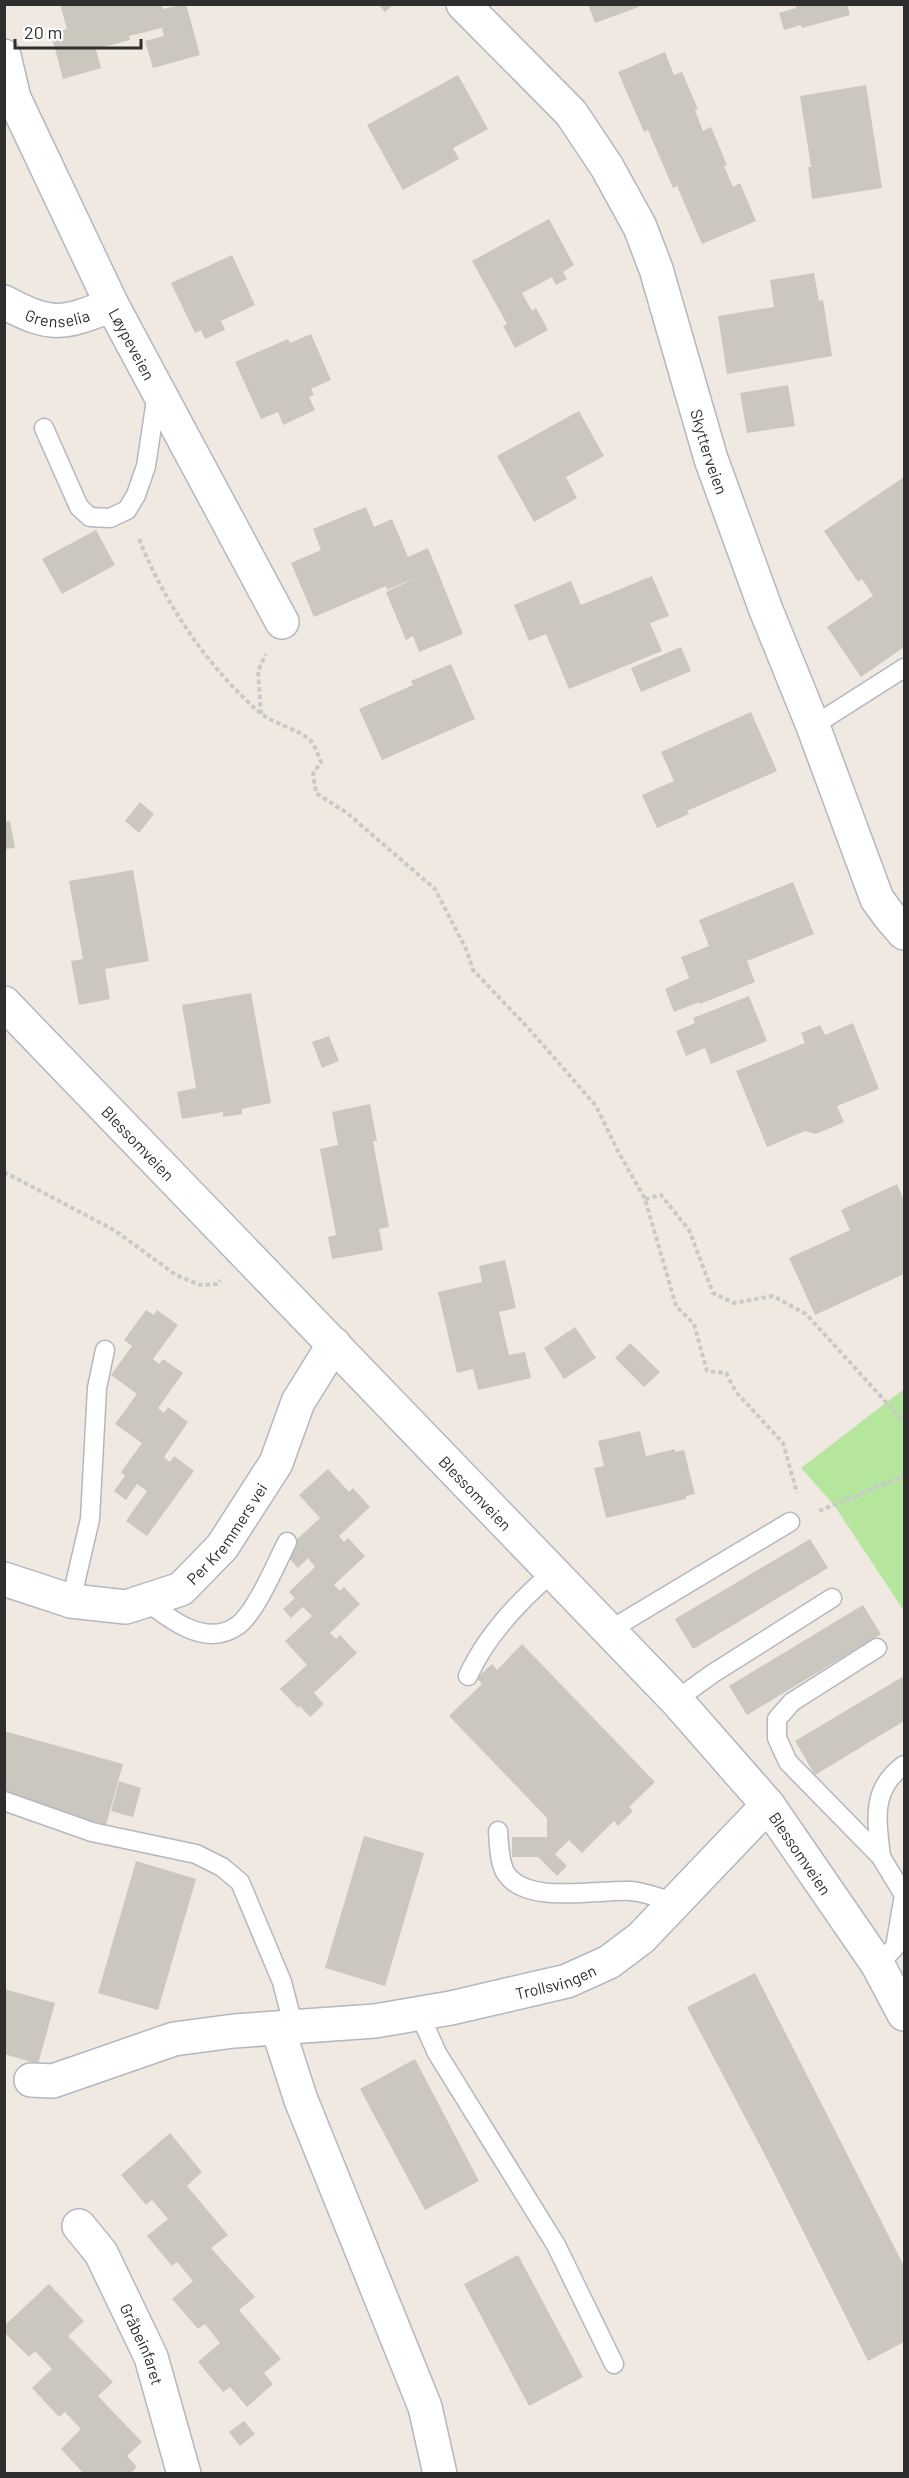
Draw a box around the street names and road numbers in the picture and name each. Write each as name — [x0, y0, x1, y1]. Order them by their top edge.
street label: Grenselia — [23, 304, 92, 330]
street label: Løypeveien — [106, 304, 160, 383]
street label: Skytterveien — [688, 407, 732, 497]
street label: Blessomveien — [98, 1101, 179, 1184]
street label: Blessomveien — [436, 1451, 516, 1534]
street label: Per Kremmers vei — [182, 1479, 270, 1588]
street label: Blessomveien — [766, 1808, 836, 1898]
street label: Trollsvingen — [513, 1960, 599, 2002]
street label: Gråbeinfaret — [117, 2300, 168, 2387]

